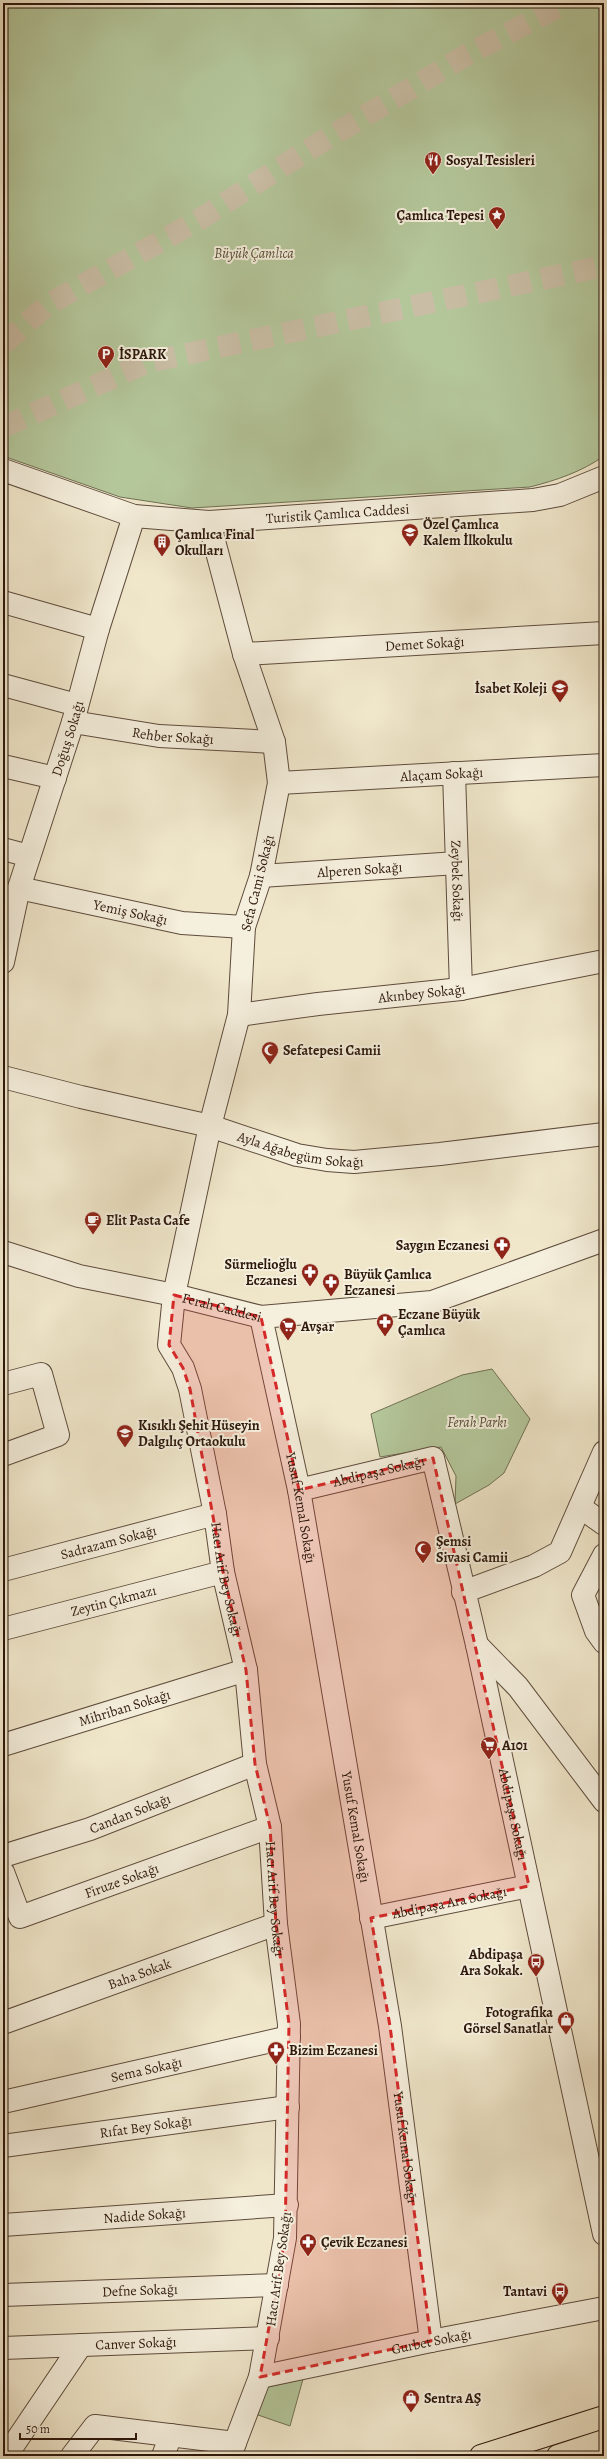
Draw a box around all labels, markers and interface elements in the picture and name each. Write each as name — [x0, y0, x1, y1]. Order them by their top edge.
restaurant icon: Sosyal Tesisleri — [423, 150, 443, 175]
place label: Sosyal Tesisleri — [446, 151, 535, 170]
place icon: Çamlıca Tepesi — [487, 205, 507, 230]
place label: Çamlıca Tepesi — [396, 206, 484, 225]
park label: Büyük Çamlıca — [214, 244, 294, 263]
parking icon: İSPARK — [96, 344, 116, 369]
place label: İSPARK — [119, 345, 167, 364]
street label: Turistik Çamlıca Caddesi — [265, 499, 410, 528]
place label: Özel Çamlıca Kalem İlkokulu — [423, 515, 513, 550]
school or university icon: Özel Çamlıca Kalem İlkokulu — [400, 522, 420, 547]
place label: Çamlıca Final Okulları — [175, 525, 255, 560]
building icon: Çamlıca Final Okulları — [152, 532, 172, 557]
street label: Demet Sokağı — [384, 632, 465, 656]
school or university icon: İsabet Koleji — [550, 678, 570, 703]
place label: İsabet Koleji — [475, 679, 547, 698]
street label: Doğuş Sokağı — [47, 699, 88, 779]
street label: Rehber Sokağı — [131, 723, 214, 749]
street label: Alaçam Sokağı — [399, 763, 484, 786]
street label: Sefa Cami Sokağı — [236, 833, 279, 934]
street label: Zeybek Sokağı — [446, 840, 468, 922]
street label: Alperen Sokağı — [316, 858, 403, 882]
street label: Yemiş Sokağı — [90, 895, 169, 930]
street label: Akınbey Sokağı — [376, 979, 467, 1008]
mosque icon: Sefatepesi Camii — [260, 1040, 280, 1065]
place label: Sefatepesi Camii — [283, 1041, 381, 1060]
street label: Ayla Ağabegüm Sokağı — [234, 1127, 365, 1172]
cafe icon: Elit Pasta Cafe — [83, 1210, 103, 1235]
place label: Elit Pasta Cafe — [106, 1211, 190, 1230]
pharmacy icon: Saygın Eczanesi — [492, 1235, 512, 1260]
place label: Saygın Eczanesi — [396, 1236, 489, 1255]
place label: Sürmelioğlu Eczanesi — [224, 1255, 297, 1290]
pharmacy icon: Sürmelioğlu Eczanesi — [300, 1262, 320, 1287]
place label: Büyük Çamlıca Eczanesi — [344, 1265, 432, 1300]
pharmacy icon: Büyük Çamlıca Eczanesi — [321, 1272, 341, 1297]
street label: Ferah Caddesi — [180, 1288, 263, 1327]
place label: Eczane Büyük Çamlıca — [398, 1305, 481, 1340]
pharmacy icon: Eczane Büyük Çamlıca — [375, 1312, 395, 1337]
supermarket icon: Avşar — [278, 1316, 298, 1341]
place label: Avşar — [300, 1317, 334, 1336]
park label: Ferah Parkı — [447, 1413, 507, 1432]
place label: Kısıklı Şehit Hüseyin Dalgılıç Ortaokulu — [138, 1416, 260, 1451]
school or university icon: Kısıklı Şehit Hüseyin Dalgılıç Ortaokulu — [115, 1423, 135, 1448]
street label: Yusuf Kemal Sokağı — [281, 1450, 320, 1565]
street label: Abdipaşa Sokağı — [330, 1451, 427, 1492]
street label: Sadrazam Sokağı — [58, 1521, 159, 1564]
street label: Hacı Arif Bey Sokağı — [206, 1521, 247, 1638]
place label: Şemsi Sivasi Camii — [436, 1532, 508, 1567]
mosque icon: Şemsi Sivasi Camii — [413, 1539, 433, 1564]
street label: Zeytin Çıkmazı — [69, 1581, 158, 1621]
street label: Mihriban Sokağı — [76, 1685, 173, 1731]
supermarket icon: A101 — [479, 1735, 499, 1760]
place label: A101 — [501, 1736, 528, 1755]
street label: Abdipaşa Sokağı — [494, 1766, 532, 1862]
street label: Yusuf Kemal Sokağı — [337, 1769, 375, 1884]
street label: Candan Sokağı — [87, 1789, 174, 1838]
street label: Hacı Arif Bey Sokağı — [261, 1840, 289, 1958]
street label: Firuze Sokağı — [82, 1859, 161, 1903]
street label: Abdipaşa Ara Sokağı — [390, 1882, 508, 1924]
place label: Abdipaşa Ara Sokak. — [459, 1945, 523, 1980]
bus stop icon: Abdipaşa Ara Sokak. — [526, 1952, 546, 1977]
street label: Baha Sokak — [105, 1954, 174, 1994]
place label: Fotografika Görsel Sanatlar — [463, 2003, 553, 2038]
shop icon: Fotografika Görsel Sanatlar — [556, 2010, 576, 2035]
pharmacy icon: Bizim Eczanesi — [266, 2040, 286, 2065]
place label: Bizim Eczanesi — [289, 2041, 378, 2060]
street label: Sema Sokağı — [109, 2053, 184, 2087]
street label: Yusuf Kemal Sokağı — [388, 2089, 422, 2204]
street label: Rıfat Bey Sokağı — [98, 2111, 193, 2143]
street label: Nadide Sokağı — [103, 2203, 187, 2228]
street label: Hacı Arif Bey Sokağı — [261, 2210, 296, 2328]
pharmacy icon: Çevik Eczanesi — [298, 2232, 318, 2257]
place label: Çevik Eczanesi — [321, 2233, 408, 2252]
street label: Defne Sokağı — [102, 2280, 178, 2301]
bus stop icon: Tantavi — [550, 2281, 570, 2306]
place label: Tantavi — [503, 2282, 547, 2301]
street label: Gurbet Sokağı — [390, 2325, 473, 2359]
street label: Canver Sokağı — [95, 2332, 177, 2355]
shop icon: Sentra AŞ — [401, 2388, 421, 2413]
place label: Sentra AŞ — [424, 2389, 481, 2408]
scale bar — [20, 2415, 136, 2441]
text: 50 m — [26, 2421, 50, 2437]

